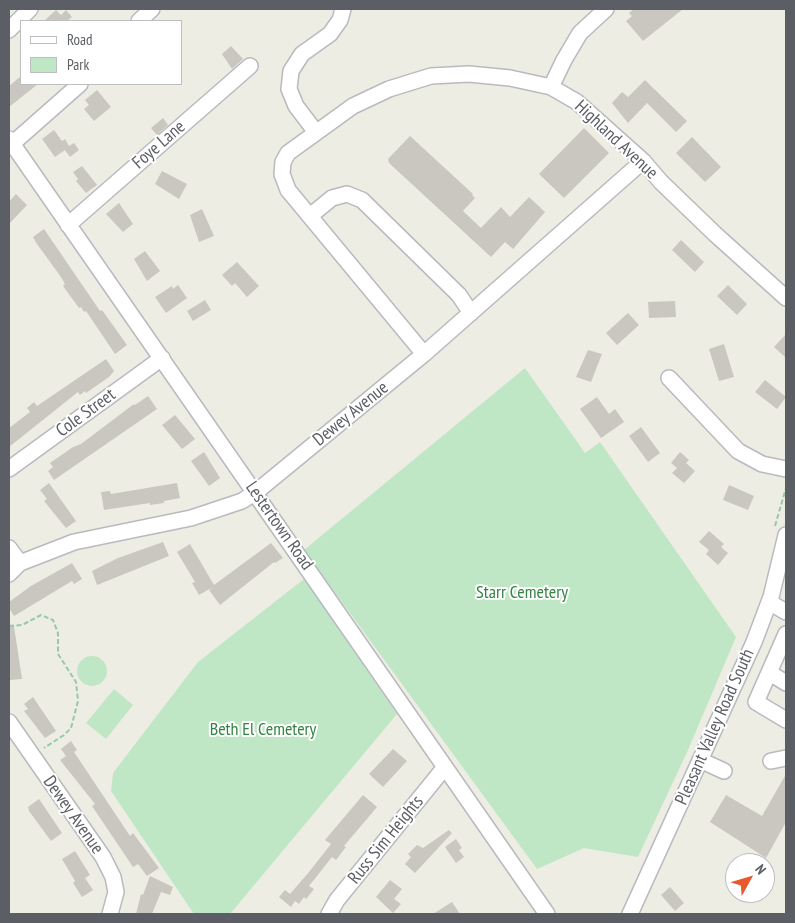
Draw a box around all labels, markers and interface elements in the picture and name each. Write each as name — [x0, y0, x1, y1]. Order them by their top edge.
legend — [20, 20, 182, 85]
text: Road — [67, 30, 93, 49]
text: Park — [67, 55, 89, 74]
street label: Highland Avenue — [570, 96, 662, 184]
street label: Foye Lane — [128, 116, 190, 174]
street label: Dewey Avenue — [309, 377, 393, 451]
street label: Cole Street — [52, 384, 120, 442]
street label: Lestertown Road — [241, 478, 317, 574]
park label: Starr Cemetery — [476, 582, 568, 604]
street label: Pleasant Valley Road South — [671, 646, 759, 808]
park label: Beth El Cemetery — [210, 719, 316, 741]
street label: Dewey Avenue — [38, 772, 108, 858]
street label: Russ Sim Heights — [344, 792, 428, 888]
north arrow — [725, 853, 775, 903]
text: N — [752, 861, 770, 878]

